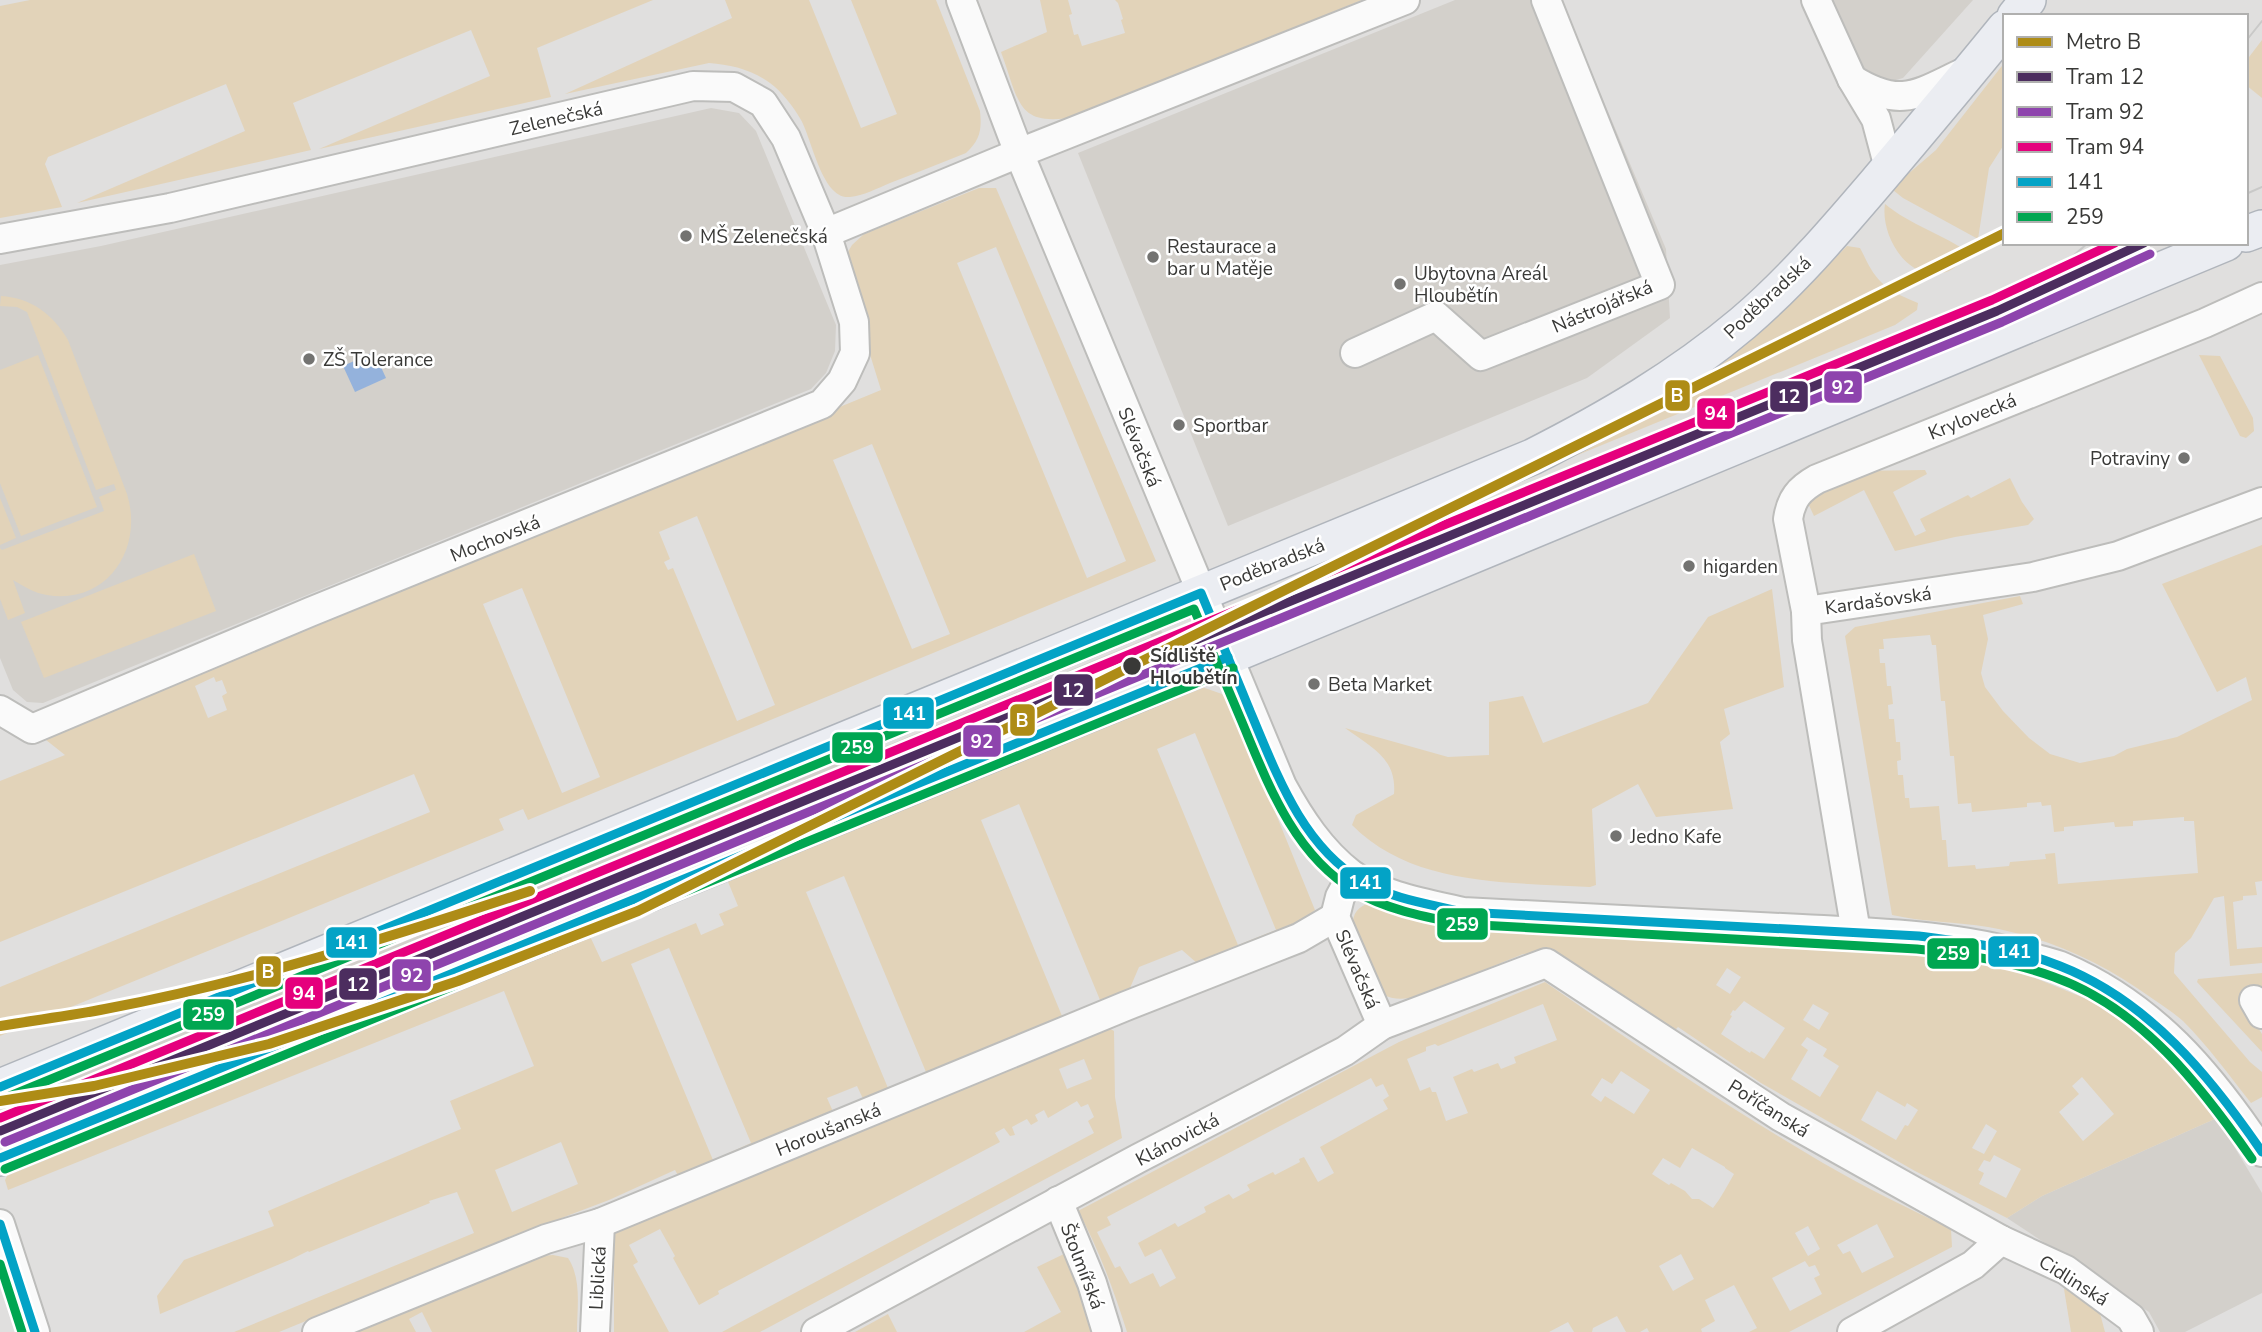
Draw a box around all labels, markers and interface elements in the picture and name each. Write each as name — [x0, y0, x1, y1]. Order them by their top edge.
legend — [2003, 14, 2248, 245]
text: Metro B — [2066, 28, 2141, 56]
text: Tram 12 — [2066, 63, 2144, 91]
street label: Zelenečská — [507, 96, 605, 142]
text: Tram 92 — [2066, 98, 2144, 126]
text: Tram 94 — [2066, 133, 2144, 161]
text: 141 — [2066, 168, 2104, 196]
text: 259 — [2066, 203, 2104, 231]
place label: MŠ Zelenečská — [700, 224, 828, 250]
marker: MŠ Zelenečská — [678, 228, 694, 244]
place label: Restaurace a bar u Matěje — [1167, 234, 1276, 282]
marker: Restaurace a bar u Matěje — [1145, 249, 1161, 265]
street label: Poděbradská — [1718, 250, 1817, 345]
place label: Ubytovna Areál Hloubětín — [1414, 261, 1548, 309]
street label: Nástrojářská — [1548, 274, 1657, 340]
marker: Ubytovna Areál Hloubětín — [1392, 276, 1408, 292]
place label: ZŠ Tolerance — [323, 347, 433, 373]
marker: ZŠ Tolerance — [301, 351, 317, 367]
line badge: 92 — [1823, 370, 1863, 404]
text: 92 — [1832, 375, 1854, 401]
line badge: B — [1664, 379, 1691, 412]
line badge: 12 — [1769, 380, 1809, 413]
text: B — [1670, 383, 1684, 409]
text: 12 — [1778, 384, 1800, 410]
street label: Krylovecká — [1924, 387, 2020, 446]
line badge: 94 — [1696, 397, 1736, 430]
text: 94 — [1705, 401, 1727, 427]
street label: Slévačská — [1111, 403, 1167, 491]
place label: Sportbar — [1193, 413, 1268, 439]
marker: Sportbar — [1171, 417, 1187, 433]
place label: Potraviny — [2090, 446, 2170, 472]
marker: Potraviny — [2176, 450, 2192, 466]
street label: Mochovská — [446, 509, 544, 569]
street label: Poděbradská — [1216, 532, 1329, 598]
place label: higarden — [1703, 554, 1778, 580]
marker: higarden — [1681, 558, 1697, 574]
street label: Kardašovská — [1823, 581, 1933, 621]
place label: Sídliště Hloubětín — [1150, 643, 1238, 691]
marker: Sídliště Hloubětín — [1121, 655, 1143, 677]
place label: Beta Market — [1328, 672, 1432, 698]
line badge: 12 — [1053, 673, 1094, 707]
marker: Beta Market — [1306, 676, 1322, 692]
text: 12 — [1062, 678, 1084, 704]
line badge: 141 — [882, 696, 935, 730]
text: 141 — [892, 701, 926, 727]
line badge: B — [1009, 703, 1036, 737]
text: B — [1015, 708, 1029, 734]
line badge: 92 — [962, 724, 1002, 758]
text: 92 — [971, 729, 993, 755]
line badge: 259 — [831, 731, 884, 764]
text: 259 — [840, 735, 874, 761]
place label: Jedno Kafe — [1629, 824, 1722, 850]
marker: Jedno Kafe — [1608, 828, 1624, 844]
line badge: 141 — [1339, 866, 1392, 900]
text: 141 — [1348, 870, 1382, 896]
line badge: 259 — [1436, 907, 1489, 941]
text: 259 — [1445, 912, 1479, 938]
line badge: 141 — [325, 926, 378, 959]
street label: Slévačská — [1329, 926, 1386, 1013]
text: 141 — [334, 930, 368, 956]
line badge: 141 — [1987, 935, 2040, 968]
line badge: 259 — [1926, 937, 1980, 970]
text: 141 — [1997, 939, 2031, 965]
text: 259 — [1936, 941, 1970, 967]
line badge: B — [255, 955, 282, 988]
line badge: 92 — [391, 958, 432, 992]
text: B — [261, 959, 275, 985]
text: 92 — [401, 963, 423, 989]
line badge: 12 — [338, 967, 378, 1001]
text: 12 — [347, 972, 369, 998]
line badge: 94 — [284, 976, 324, 1010]
text: 94 — [293, 981, 315, 1007]
line badge: 259 — [182, 998, 235, 1031]
text: 259 — [191, 1002, 225, 1028]
street label: Poříčanská — [1723, 1074, 1814, 1144]
street label: Horoušanská — [772, 1097, 885, 1163]
street label: Klánovická — [1131, 1107, 1224, 1173]
street label: Štolmířská — [1054, 1220, 1110, 1313]
street label: Liblická — [583, 1245, 613, 1311]
street label: Cidlinská — [2034, 1249, 2113, 1312]

